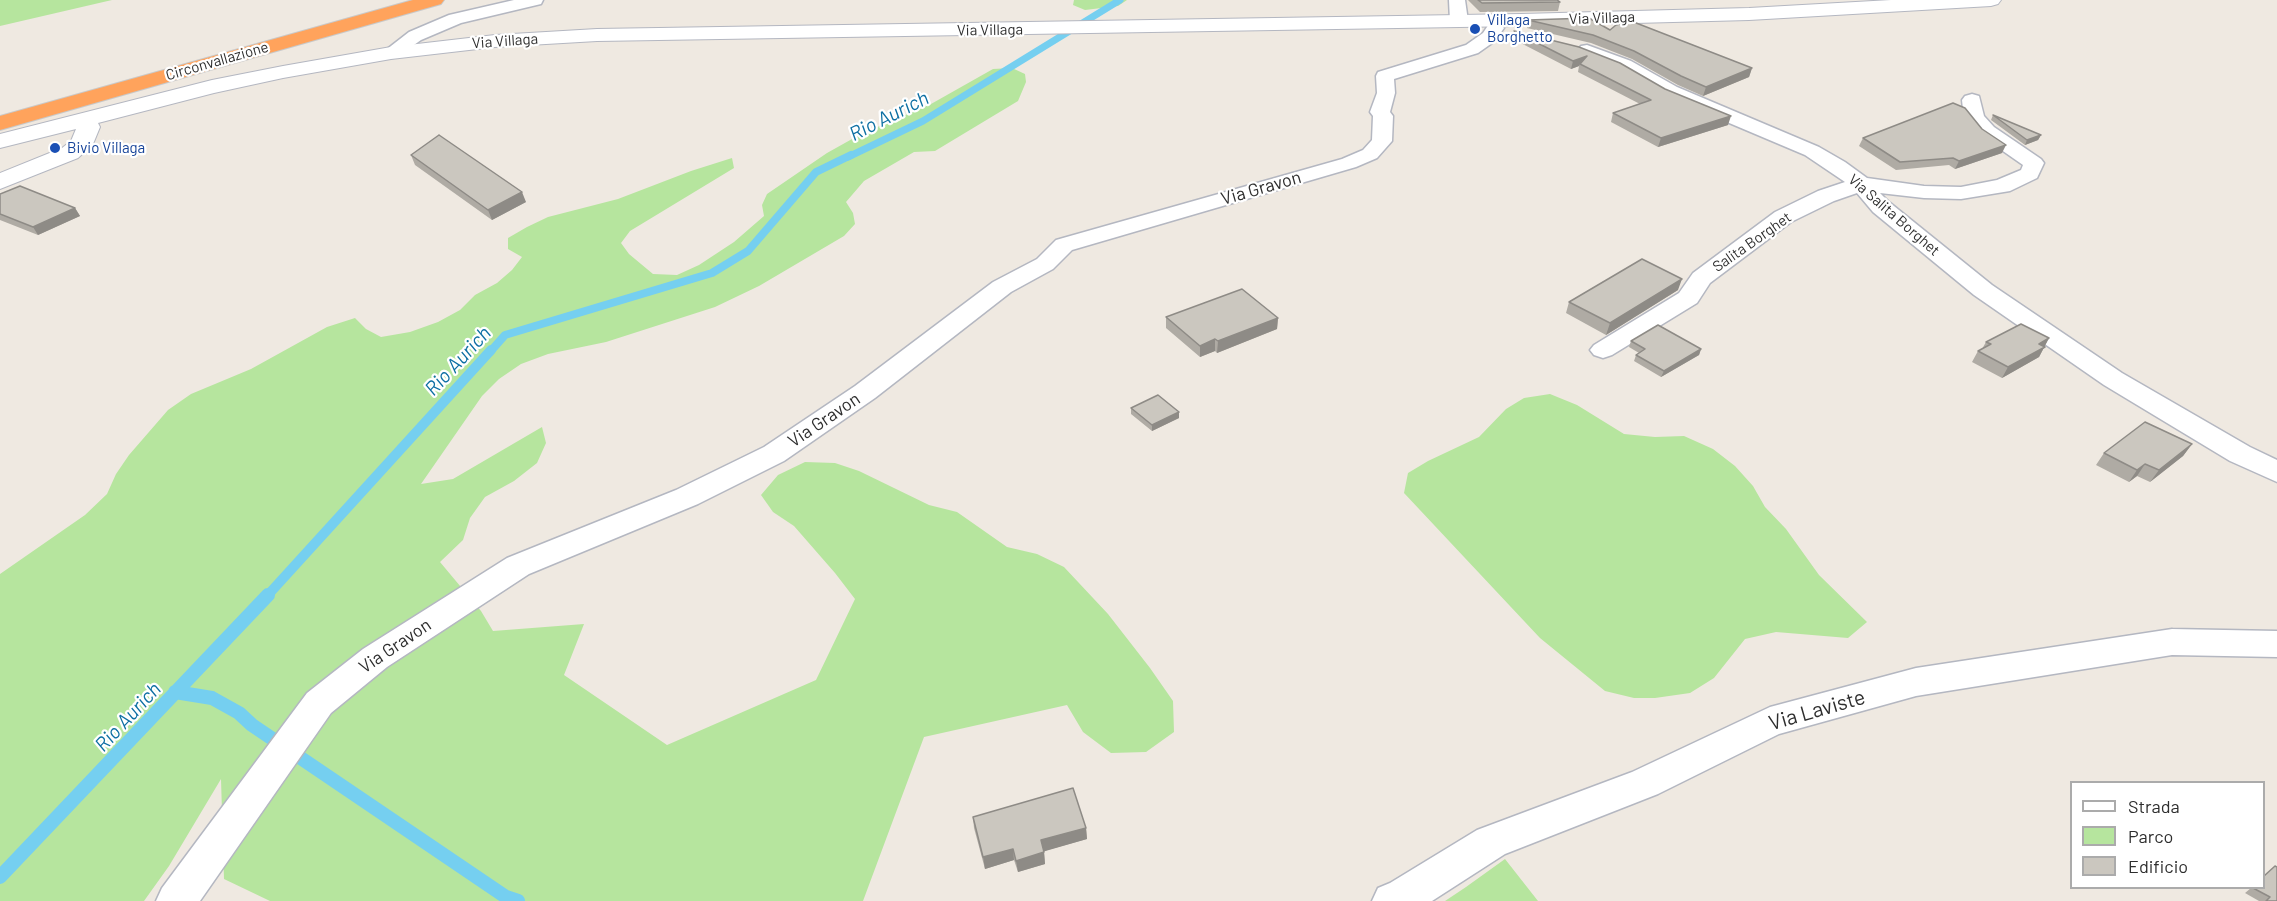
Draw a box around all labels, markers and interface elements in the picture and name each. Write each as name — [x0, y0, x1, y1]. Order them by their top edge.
street label: Via Villaga — [1569, 8, 1635, 28]
place label: Villaga Borghetto — [1487, 11, 1553, 46]
street label: Via Villaga — [957, 20, 1023, 40]
marker: Villaga Borghetto — [1468, 22, 1482, 36]
street label: Via Villaga — [471, 30, 539, 52]
street label: Circonvallazione — [164, 38, 270, 84]
water label: Rio Aurich — [845, 86, 933, 146]
place label: Bivio Villaga — [67, 139, 145, 157]
marker: Bivio Villaga — [48, 141, 62, 155]
street label: Via Gravon — [1218, 166, 1304, 210]
street label: Via Salita Borghet — [1845, 170, 1943, 260]
street label: Salita Borghet — [1709, 208, 1795, 276]
water label: Rio Aurich — [420, 321, 496, 401]
street label: Via Gravon — [784, 388, 864, 452]
street label: Via Gravon — [355, 614, 435, 678]
water label: Rio Aurich — [90, 677, 166, 757]
street label: Via Laviste — [1766, 684, 1868, 736]
legend — [2070, 781, 2265, 889]
text: Strada — [2128, 795, 2180, 817]
text: Parco — [2128, 825, 2173, 847]
text: Edificio — [2128, 855, 2188, 877]

